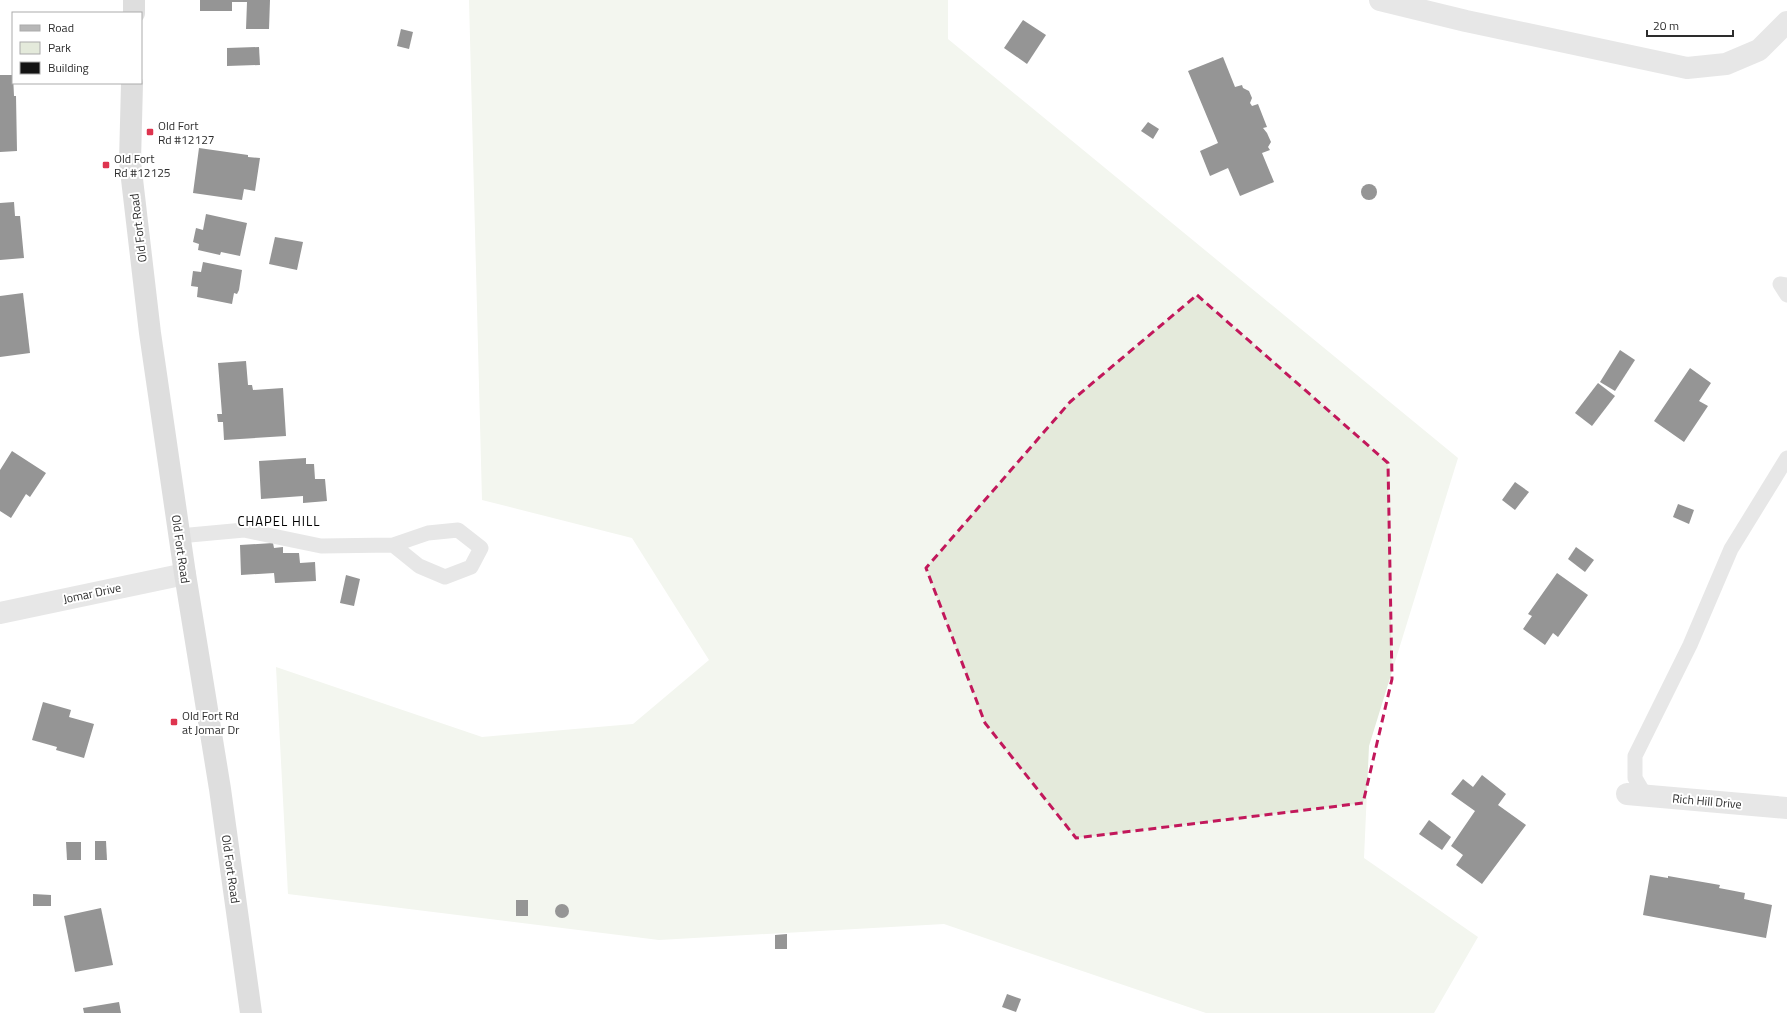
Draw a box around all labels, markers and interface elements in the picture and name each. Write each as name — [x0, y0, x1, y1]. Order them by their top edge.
legend — [12, 12, 142, 84]
scale bar — [1647, 12, 1733, 38]
text: 20 m — [1653, 16, 1679, 35]
text: Road — [48, 18, 74, 37]
text: Park — [48, 38, 71, 57]
text: Building — [48, 58, 89, 77]
place label: Old Fort Rd #12127 — [158, 116, 215, 149]
marker: Old Fort Rd #12127 — [145, 127, 155, 137]
place label: Old Fort Rd #12125 — [114, 149, 171, 182]
marker: Old Fort Rd #12125 — [101, 160, 111, 170]
street label: Old Fort Road — [124, 193, 152, 263]
district label: CHAPEL HILL — [237, 511, 321, 531]
street label: Old Fort Road — [167, 513, 195, 585]
street label: Jomar Drive — [61, 578, 123, 608]
place label: Old Fort Rd at Jomar Dr — [182, 706, 239, 739]
marker: Old Fort Rd at Jomar Dr — [169, 717, 179, 727]
street label: Rich Hill Drive — [1672, 789, 1742, 813]
street label: Old Fort Road — [217, 833, 245, 905]

